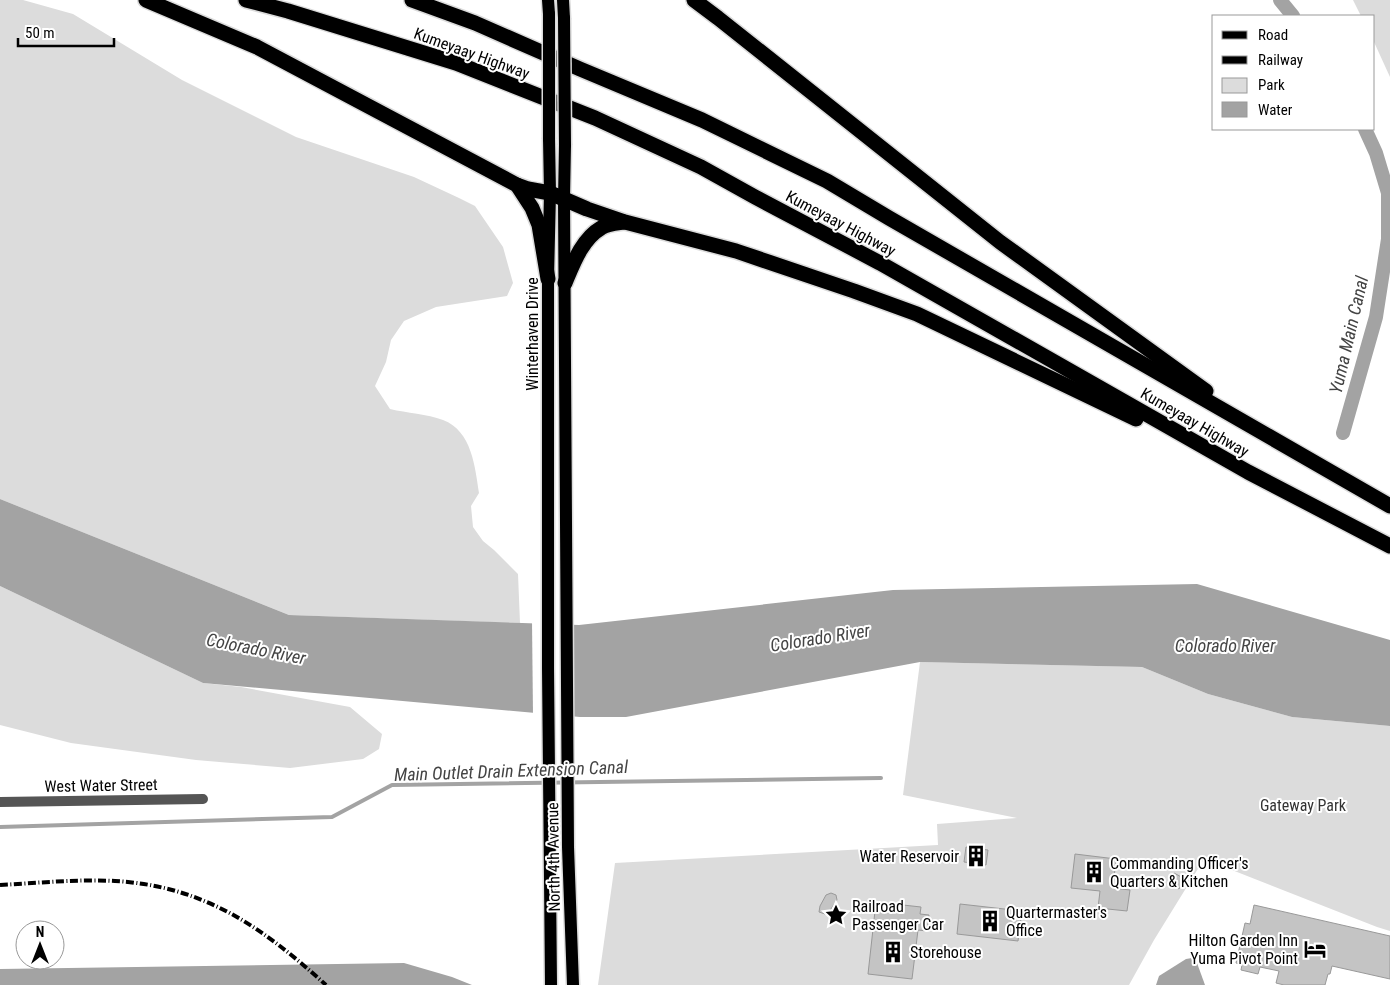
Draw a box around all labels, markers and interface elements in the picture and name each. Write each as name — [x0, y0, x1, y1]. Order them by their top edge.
scale bar — [18, 15, 114, 47]
legend — [1212, 15, 1375, 130]
text: 50 m — [25, 24, 55, 42]
street label: Kumeyaay Highway — [411, 24, 533, 83]
text: Road — [1258, 26, 1288, 44]
text: Railway — [1258, 51, 1303, 69]
text: Park — [1258, 76, 1285, 94]
text: Water — [1258, 101, 1293, 119]
street label: Kumeyaay Highway — [783, 187, 899, 261]
water label: Yuma Main Canal — [1325, 273, 1372, 396]
street label: Winterhaven Drive — [523, 277, 542, 391]
street label: Kumeyaay Highway — [1137, 384, 1252, 461]
water label: Colorado River — [769, 619, 872, 656]
water label: Colorado River — [205, 629, 308, 669]
water label: Colorado River — [1175, 635, 1276, 656]
water label: Main Outlet Drain Extension Canal — [394, 756, 629, 785]
street label: West Water Street — [44, 775, 158, 796]
park label: Gateway Park — [1260, 796, 1347, 815]
street label: North 4th Avenue — [543, 802, 564, 912]
building icon: Water Reservoir — [963, 843, 989, 869]
place label: Water Reservoir — [860, 847, 959, 866]
place label: Commanding Officer's Quarters & Kitchen — [1110, 854, 1248, 891]
building icon: Commanding Officer's Quarters & Kitchen — [1081, 859, 1107, 885]
place label: Railroad Passenger Car — [852, 897, 944, 934]
place icon: Railroad Passenger Car — [823, 902, 849, 928]
place label: Quartermaster's Office — [1006, 903, 1107, 940]
building icon: Quartermaster's Office — [977, 908, 1003, 934]
north arrow — [15, 920, 65, 970]
text: N — [36, 924, 44, 940]
place label: Hilton Garden Inn Yuma Pivot Point — [1189, 931, 1298, 968]
hotel icon: Hilton Garden Inn Yuma Pivot Point — [1302, 936, 1328, 962]
building icon: Storehouse — [880, 939, 906, 965]
place label: Storehouse — [910, 943, 981, 962]

